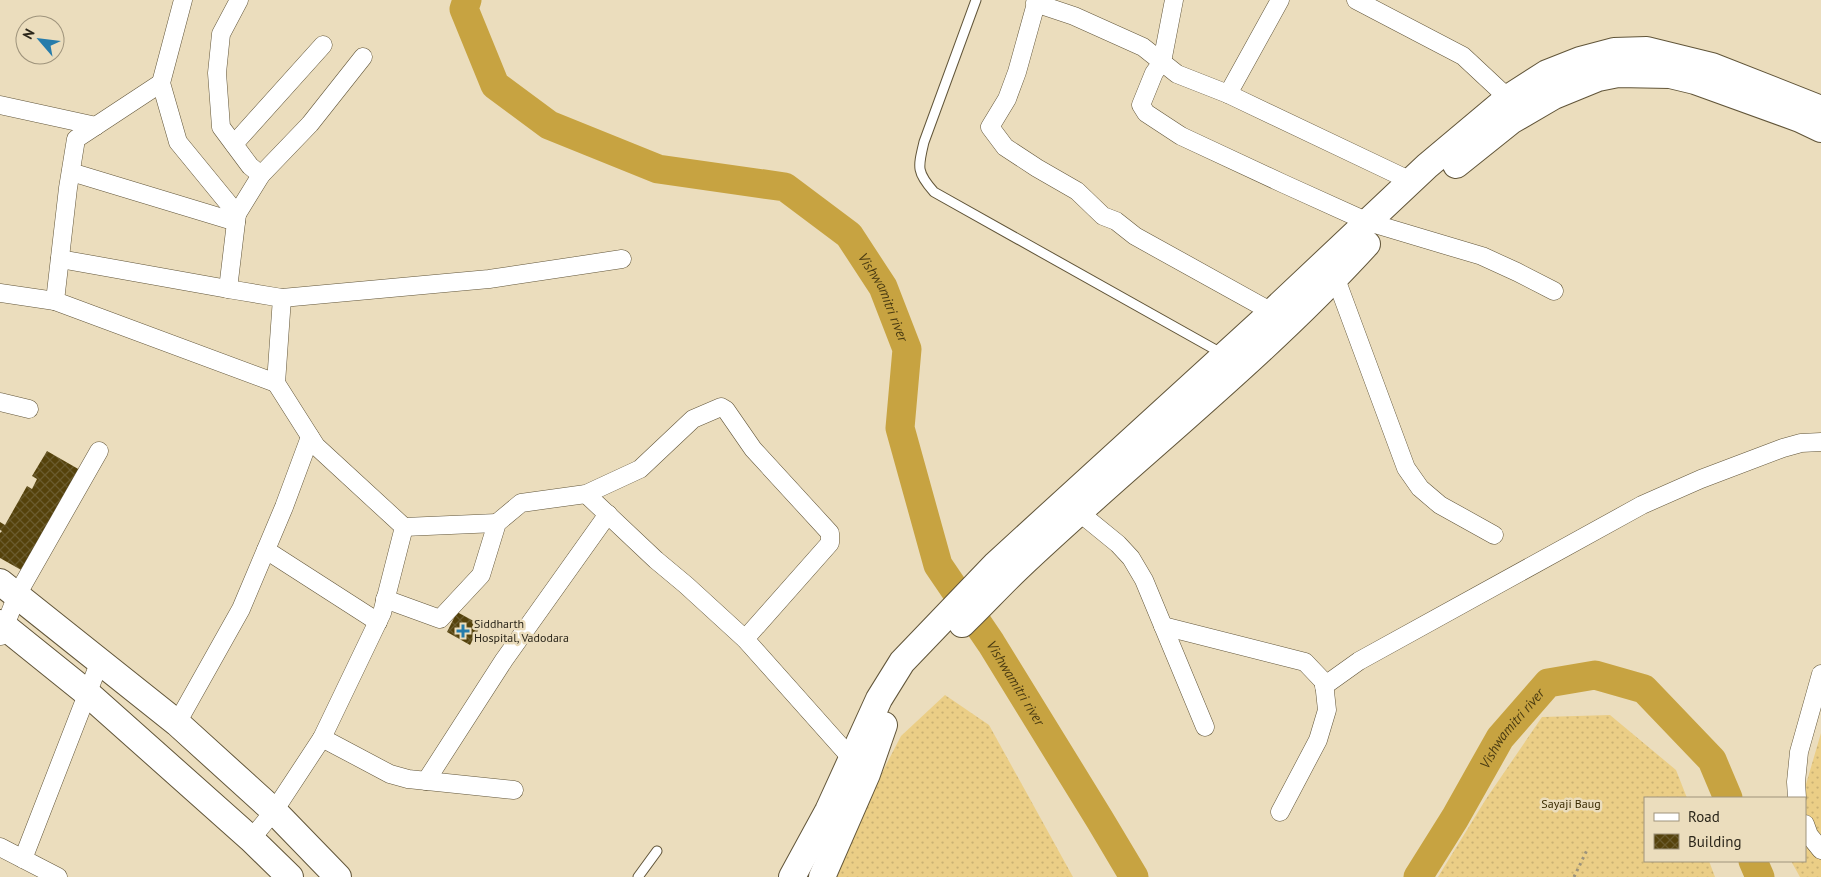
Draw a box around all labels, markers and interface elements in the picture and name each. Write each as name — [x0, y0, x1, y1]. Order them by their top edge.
north arrow — [15, 15, 65, 65]
text: N — [18, 26, 39, 42]
water label: Vishwamitri river — [854, 249, 913, 345]
place label: Siddharth Hospital, Vadodara — [474, 616, 569, 645]
marker: Siddharth Hospital, Vadodara — [456, 624, 470, 638]
water label: Vishwamitri river — [983, 637, 1049, 730]
water label: Vishwamitri river — [1476, 684, 1549, 772]
park label: Sayaji Baug — [1541, 796, 1601, 811]
legend — [1644, 797, 1806, 862]
text: Road — [1688, 807, 1720, 826]
text: Building — [1688, 832, 1742, 851]

